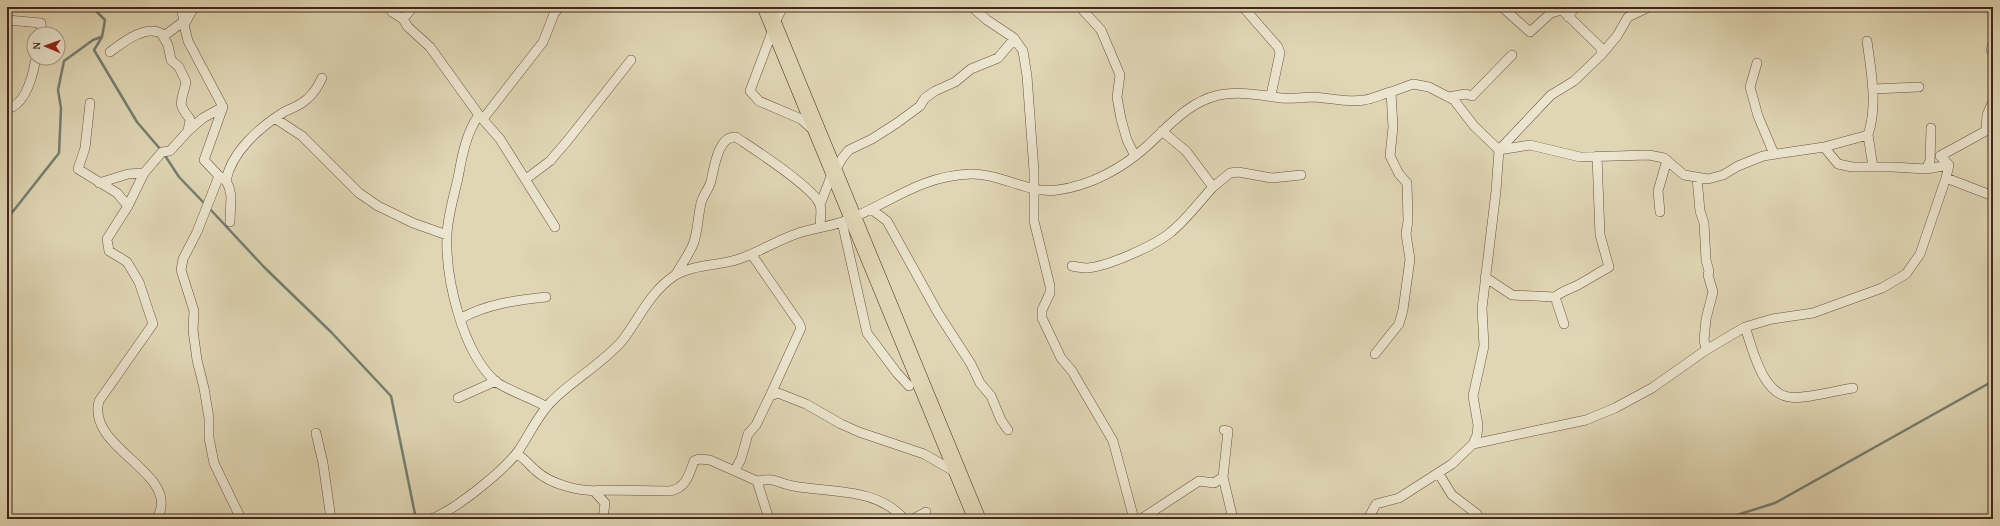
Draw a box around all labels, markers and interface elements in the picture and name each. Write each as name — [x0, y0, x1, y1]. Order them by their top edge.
north arrow — [26, 26, 66, 66]
text: N — [28, 41, 44, 50]

